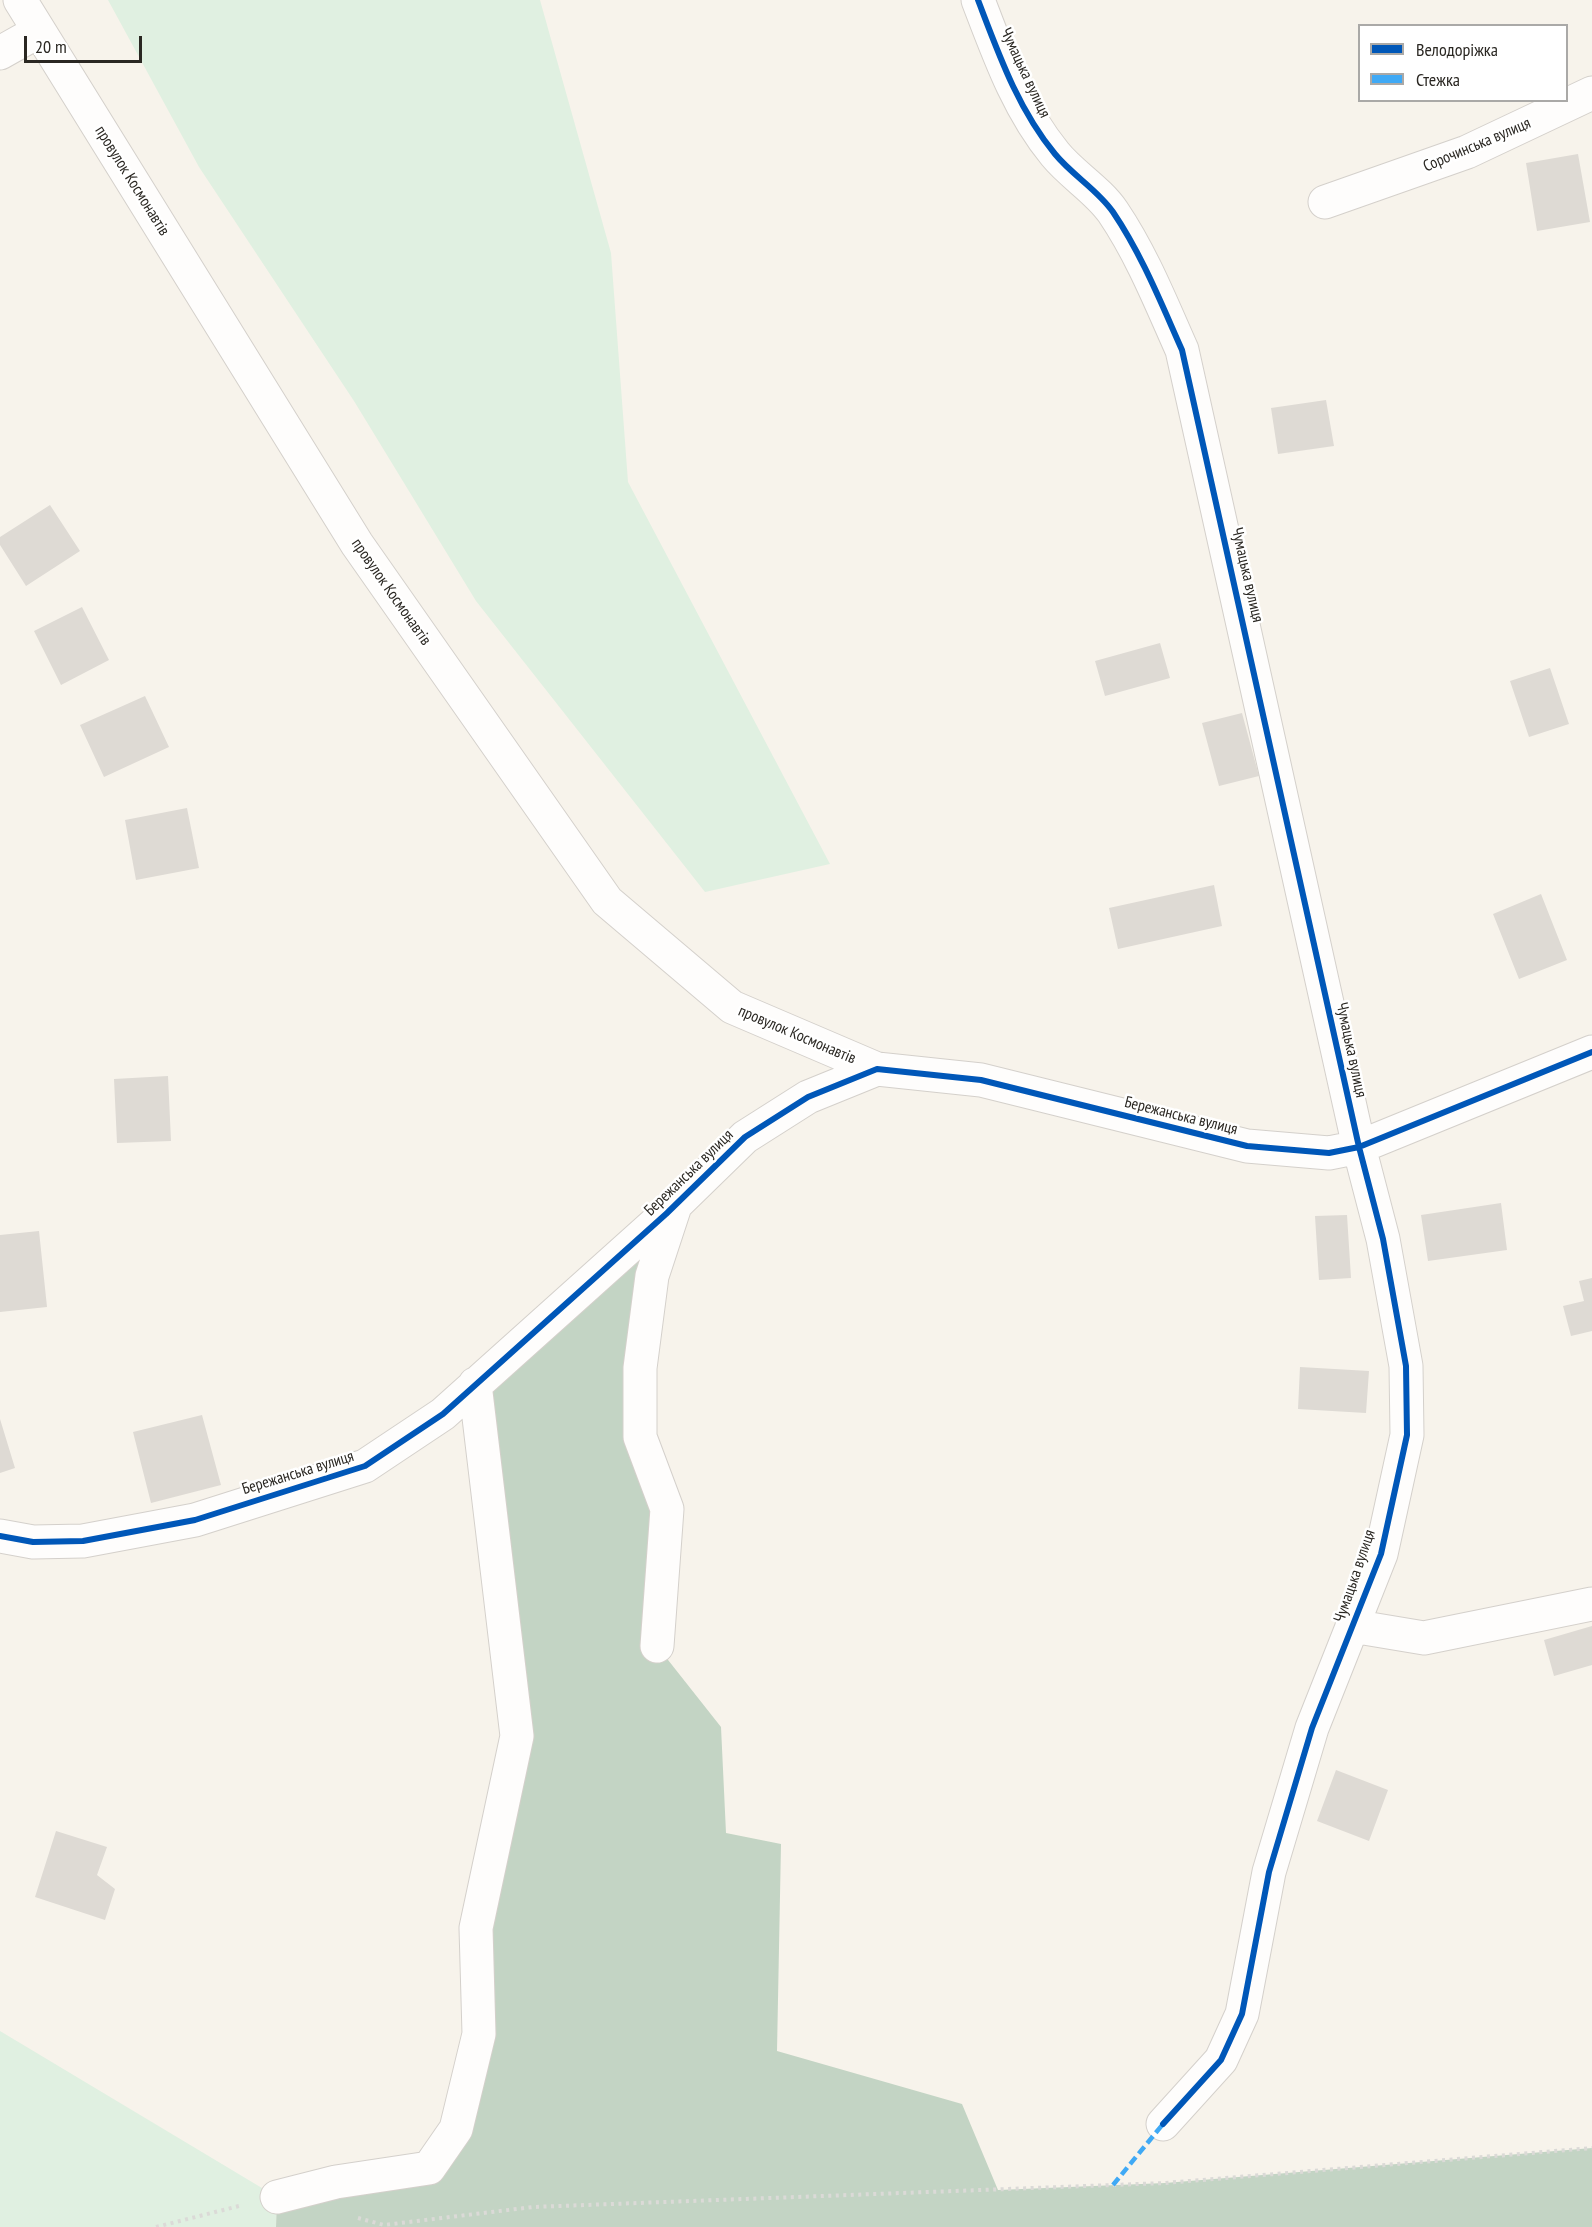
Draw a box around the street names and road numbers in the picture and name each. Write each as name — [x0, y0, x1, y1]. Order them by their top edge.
street label: Чумацька вулиця — [996, 25, 1054, 121]
street label: Сорочинська вулиця — [1420, 114, 1534, 176]
street label: провулок Космонавтів — [91, 123, 173, 239]
street label: Чумацька вулиця — [1227, 526, 1267, 624]
street label: провулок Космонавтів — [347, 535, 435, 649]
street label: Чумацька вулиця — [1332, 1001, 1370, 1099]
street label: провулок Космонавтів — [735, 1002, 859, 1068]
street label: Бережанська вулиця — [1122, 1093, 1240, 1139]
street label: Бережанська вулиця — [641, 1126, 737, 1220]
street label: Бережанська вулиця — [240, 1447, 356, 1499]
street label: Чумацька вулиця — [1330, 1527, 1380, 1625]

